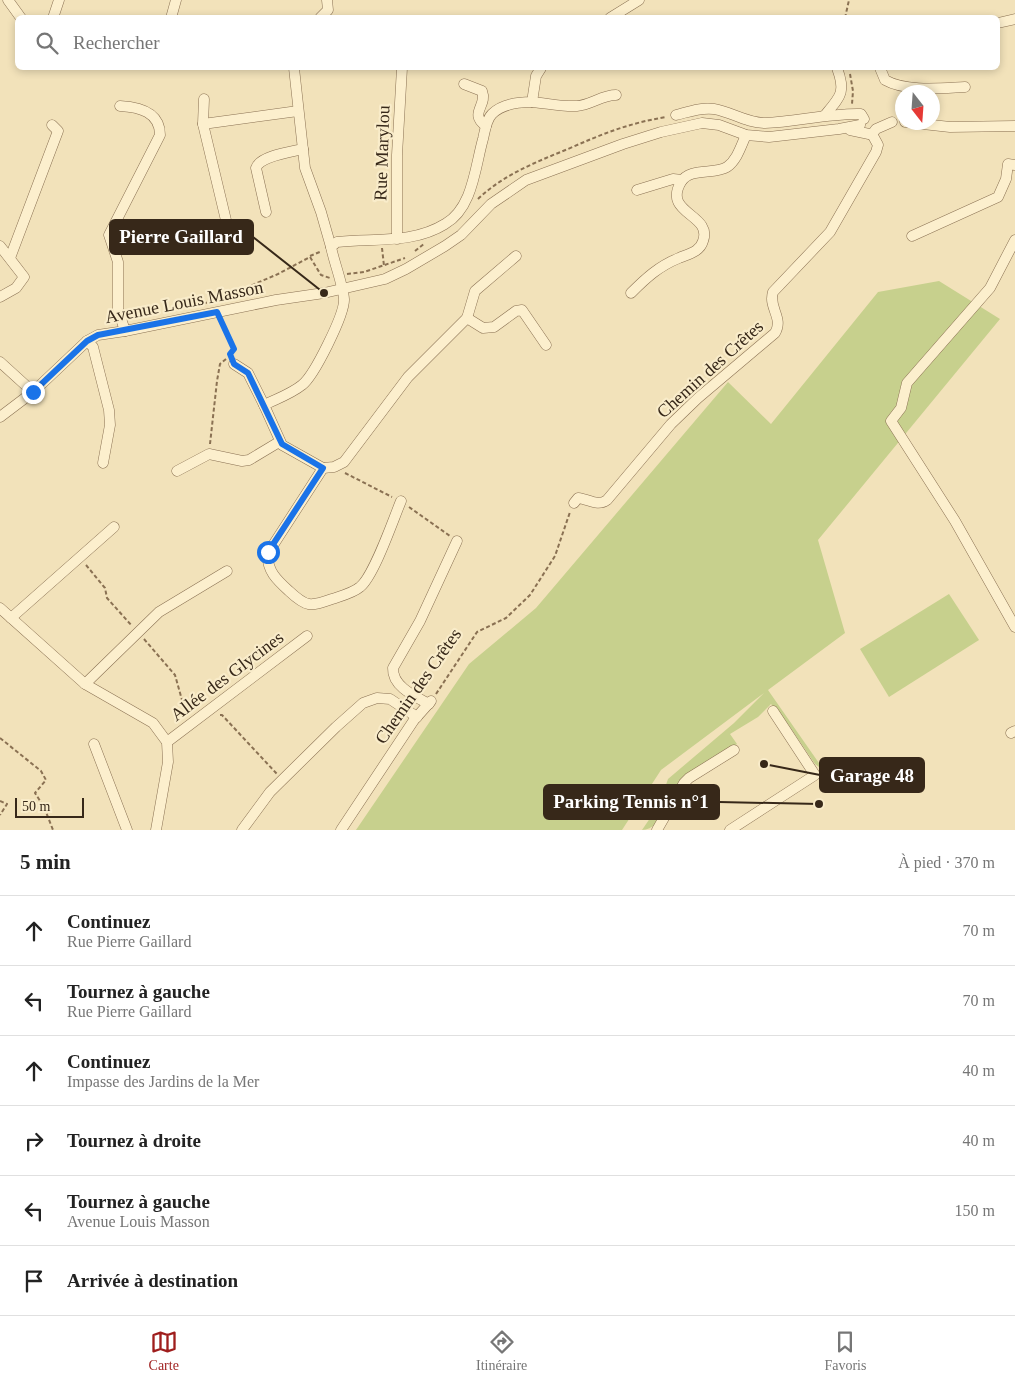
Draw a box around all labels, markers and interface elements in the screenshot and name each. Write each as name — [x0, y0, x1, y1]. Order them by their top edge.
search box — [15, 15, 1000, 70]
icon: search — [33, 29, 61, 57]
text: Rechercher — [73, 32, 160, 53]
north arrow — [895, 85, 940, 130]
street label: Rue Marylou — [370, 105, 394, 201]
callout: Pierre Gaillard — [110, 220, 253, 254]
text: Pierre Gaillard — [119, 226, 243, 247]
street label: Avenue Louis Masson — [103, 277, 265, 327]
street label: Chemin des Crêtes — [653, 316, 767, 422]
route end — [22, 381, 45, 404]
route start — [257, 541, 280, 564]
street label: Chemin des Crêtes — [371, 625, 465, 747]
street label: Allée des Glycines — [167, 627, 287, 725]
callout: Garage 48 — [820, 758, 924, 792]
text: Garage 48 — [830, 765, 914, 786]
callout: Parking Tennis n°1 — [544, 785, 719, 819]
text: Parking Tennis n°1 — [553, 791, 709, 812]
scale bar — [15, 795, 84, 818]
text: 50 m — [22, 799, 50, 814]
text: 5 min — [20, 850, 71, 874]
text: À pied · 370 m — [898, 854, 995, 871]
text: Continuez — [67, 911, 150, 932]
icon: ahead — [20, 917, 48, 945]
text: 70 m — [963, 922, 995, 939]
text: Rue Pierre Gaillard — [67, 933, 191, 950]
text: Tournez à gauche — [67, 981, 210, 1002]
icon: left — [20, 987, 48, 1015]
text: 70 m — [963, 992, 995, 1009]
text: Rue Pierre Gaillard — [67, 1003, 191, 1020]
text: Continuez — [67, 1051, 150, 1072]
icon: ahead — [20, 1057, 48, 1085]
text: 40 m — [963, 1062, 995, 1079]
text: Impasse des Jardins de la Mer — [67, 1073, 259, 1090]
icon: right — [20, 1127, 48, 1155]
text: Tournez à droite — [67, 1130, 201, 1151]
text: 40 m — [963, 1132, 995, 1149]
text: Tournez à gauche — [67, 1191, 210, 1212]
icon: left — [20, 1197, 48, 1225]
text: 150 m — [955, 1202, 995, 1219]
text: Avenue Louis Masson — [67, 1213, 210, 1230]
icon: arrive — [20, 1267, 48, 1295]
text: Arrivée à destination — [67, 1270, 238, 1291]
tab: Carte — [149, 1328, 179, 1374]
tab: Itinéraire — [476, 1328, 527, 1374]
tab: Favoris — [824, 1328, 866, 1374]

